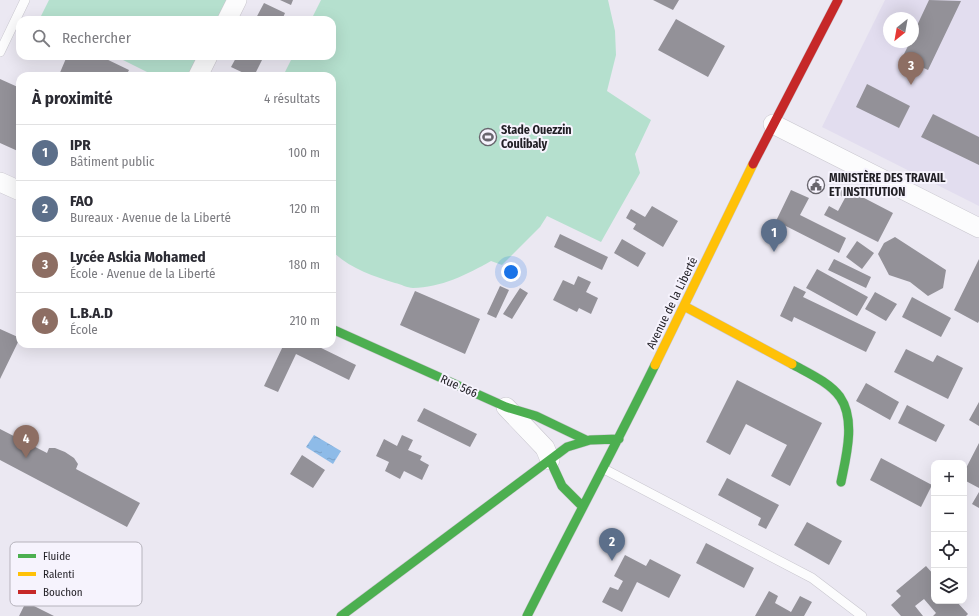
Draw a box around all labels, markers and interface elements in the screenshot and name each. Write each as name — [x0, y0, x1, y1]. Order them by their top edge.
north arrow — [883, 12, 919, 48]
search box — [16, 16, 336, 60]
icon: search — [30, 27, 52, 49]
text: Rechercher — [62, 29, 131, 47]
pin: 3 — [898, 52, 924, 85]
text: À proximité — [32, 88, 113, 109]
text: 4 résultats — [264, 91, 320, 106]
place label: Stade Ouezzin Coulibaly — [501, 123, 572, 151]
sports icon: Stade Ouezzin Coulibaly — [478, 127, 498, 147]
text: IPR — [70, 136, 91, 154]
text: 1 — [42, 145, 48, 160]
text: 100 m — [288, 145, 320, 160]
text: Bâtiment public — [70, 154, 155, 169]
place label: MINISTÈRE DES TRAVAIL ET INSTITUTION — [829, 169, 946, 199]
public building icon: MINISTÈRE DES TRAVAIL ET INSTITUTION — [806, 175, 826, 195]
text: FAO — [70, 192, 93, 210]
text: 2 — [42, 201, 48, 216]
text: 120 m — [289, 201, 320, 216]
text: Bureaux · Avenue de la Liberté — [70, 210, 231, 225]
pin: 1 — [761, 219, 787, 252]
text: Lycée Askia Mohamed — [70, 248, 206, 266]
street label: Avenue de la Liberté — [644, 255, 700, 351]
text: 3 — [42, 257, 48, 272]
text: 180 m — [289, 257, 320, 272]
your location — [501, 262, 521, 282]
text: École · Avenue de la Liberté — [70, 266, 215, 281]
text: L.B.A.D — [70, 304, 113, 322]
text: 4 — [42, 313, 48, 328]
text: 210 m — [290, 313, 320, 328]
text: École — [70, 322, 98, 337]
street label: Rue 566 — [438, 372, 480, 400]
pin: 4 — [13, 425, 39, 458]
map controls — [931, 460, 967, 604]
button: + — [931, 460, 967, 496]
button: − — [931, 496, 967, 532]
pin: 2 — [599, 528, 625, 561]
button: locate — [931, 532, 967, 568]
legend — [10, 542, 142, 606]
text: Fluide — [43, 550, 70, 563]
text: Ralenti — [43, 568, 75, 581]
button: layers — [931, 568, 967, 604]
text: Bouchon — [43, 586, 83, 599]

